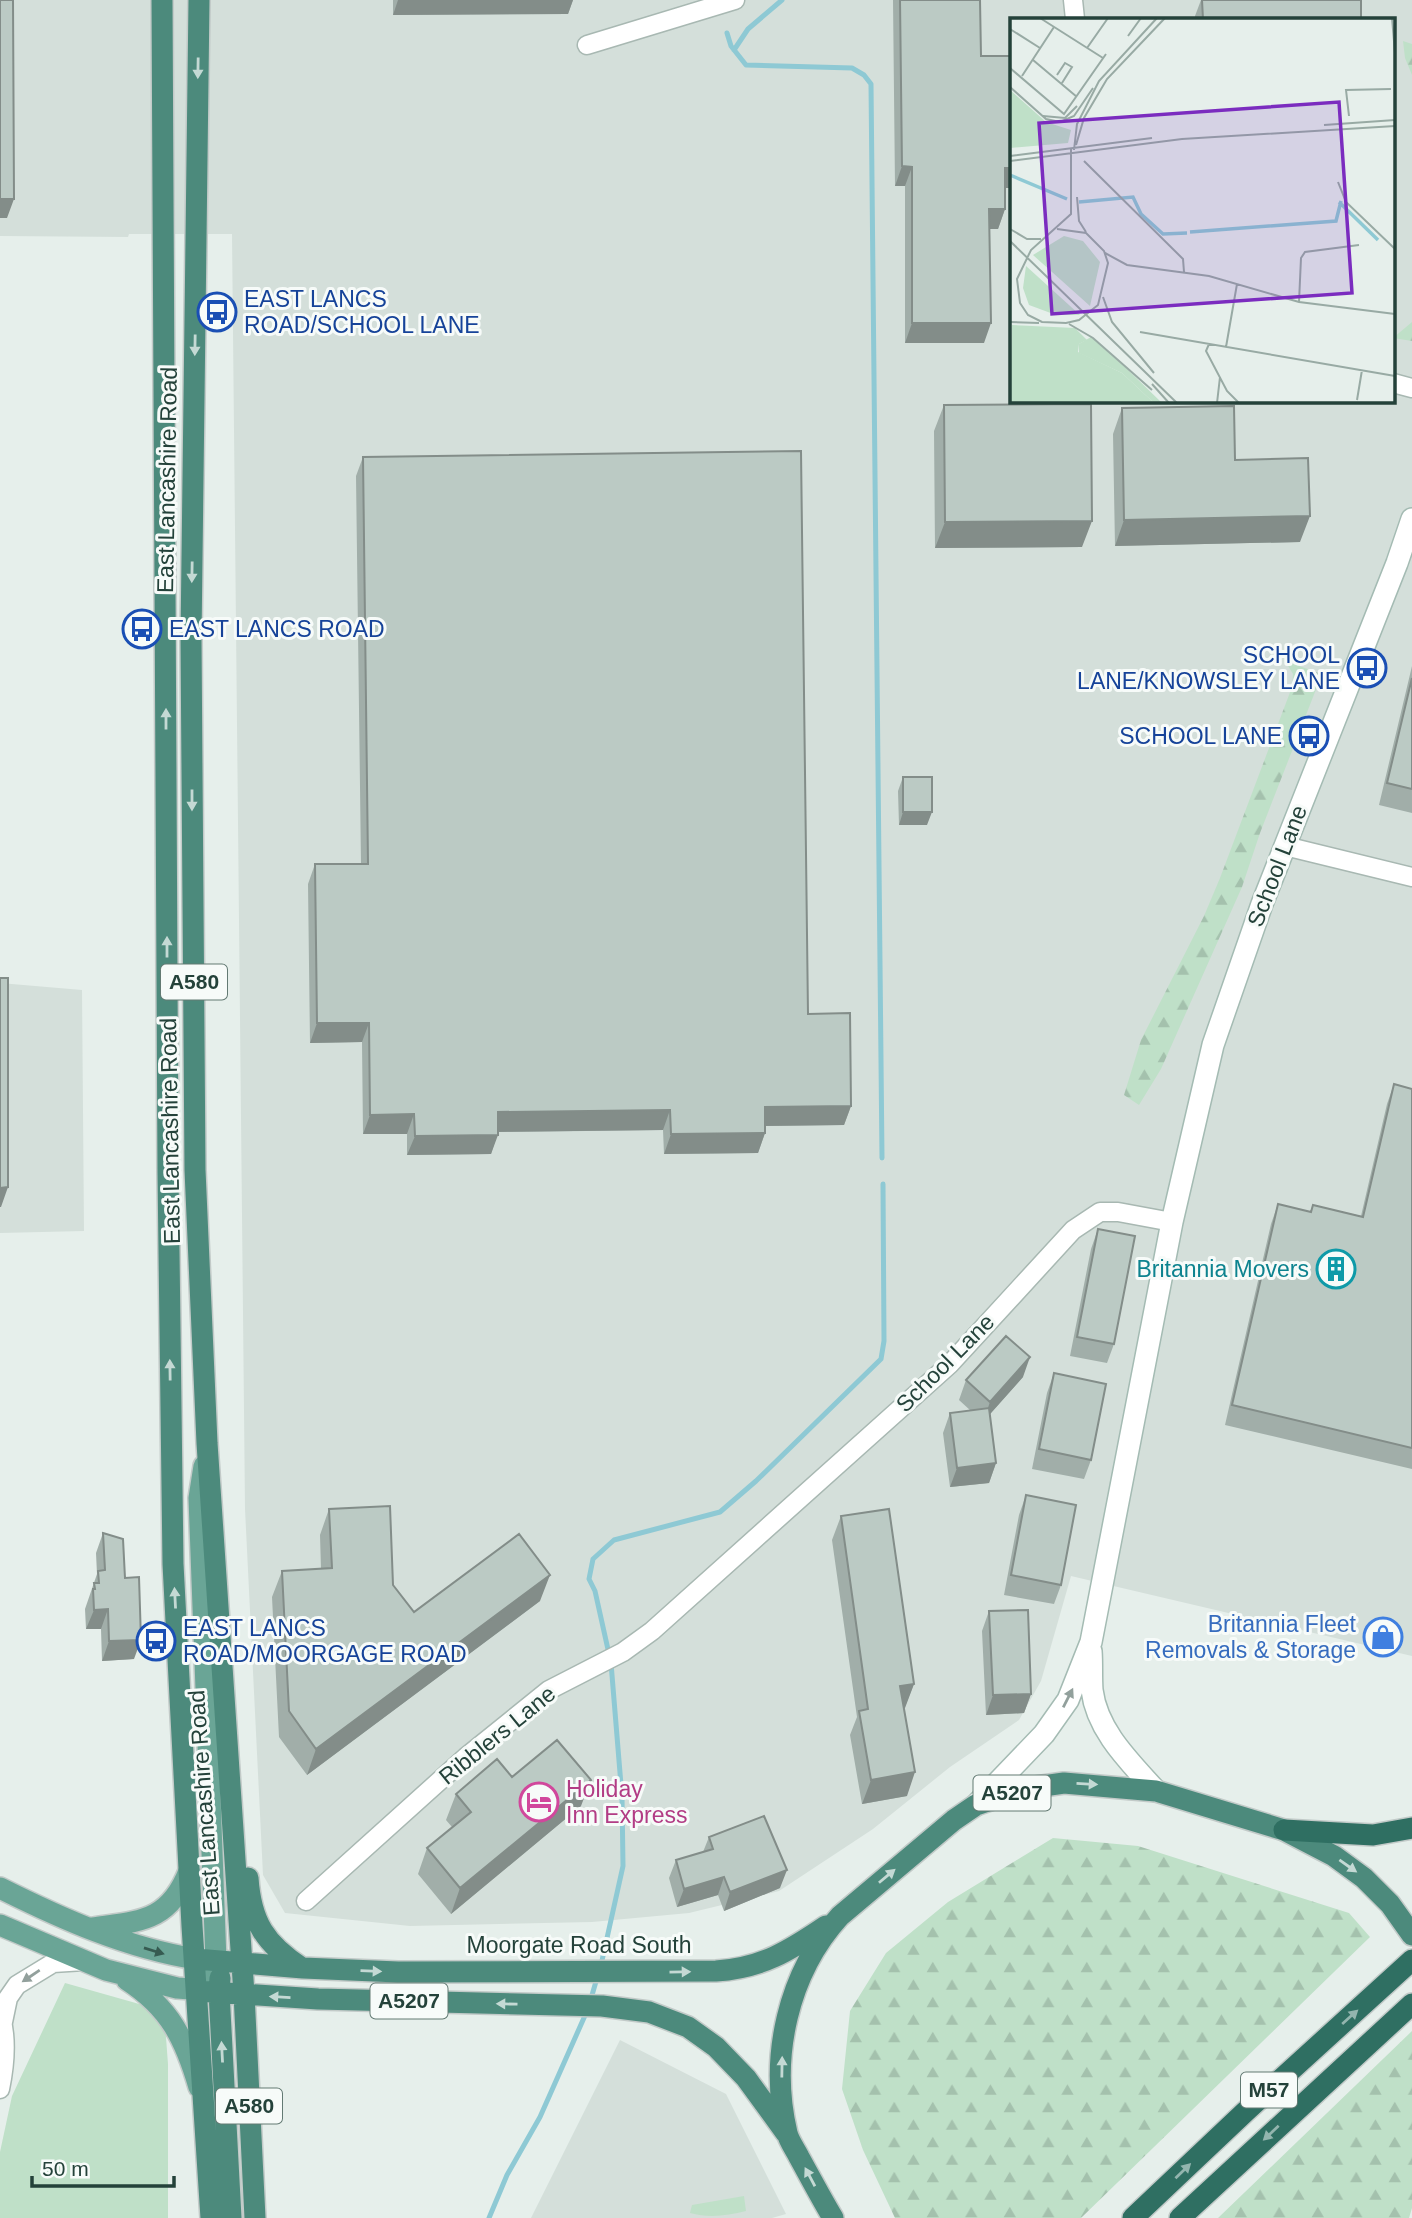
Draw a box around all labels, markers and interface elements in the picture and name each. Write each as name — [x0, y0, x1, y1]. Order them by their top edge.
inset map — [1010, 18, 1394, 402]
one-way arrow — [192, 57, 204, 79]
place label: EAST LANCS ROAD/SCHOOL LANE — [244, 286, 480, 338]
bus stop icon: EAST LANCS ROAD/SCHOOL LANE — [196, 291, 238, 333]
one-way arrow — [189, 334, 201, 356]
street label: East Lancashire Road — [152, 367, 182, 593]
one-way arrow — [186, 561, 198, 583]
bus stop icon: EAST LANCS ROAD — [121, 608, 163, 650]
place label: EAST LANCS ROAD — [169, 616, 385, 642]
place label: SCHOOL LANE/KNOWSLEY LANE — [1077, 642, 1340, 694]
bus stop icon: SCHOOL LANE/KNOWSLEY LANE — [1346, 647, 1388, 689]
one-way arrow — [160, 708, 172, 730]
bus stop icon: SCHOOL LANE — [1288, 715, 1330, 757]
place label: SCHOOL LANE — [1119, 723, 1282, 749]
one-way arrow — [186, 789, 198, 811]
street label: School Lane — [1242, 802, 1312, 930]
one-way arrow — [161, 936, 173, 958]
road number: A580 — [161, 964, 227, 1000]
street label: East Lancashire Road — [155, 1018, 185, 1244]
building icon: Britannia Movers — [1315, 1248, 1357, 1290]
place label: Britannia Movers — [1136, 1256, 1309, 1282]
street label: School Lane — [891, 1309, 999, 1417]
one-way arrow — [164, 1359, 176, 1381]
one-way arrow — [169, 1587, 180, 1609]
place label: Britannia Fleet Removals & Storage — [1145, 1611, 1357, 1663]
place label: EAST LANCS ROAD/MOORGAGE ROAD — [183, 1615, 467, 1667]
shop icon: Britannia Fleet Removals & Storage — [1362, 1616, 1404, 1658]
bus stop icon: EAST LANCS ROAD/MOORGAGE ROAD — [135, 1620, 177, 1662]
street label: Ribblers Lane — [434, 1680, 560, 1790]
one-way arrow — [1061, 1687, 1073, 1707]
street label: East Lancashire Road — [183, 1689, 225, 1917]
place label: Holiday Inn Express — [566, 1776, 687, 1828]
road number: A5207 — [974, 1776, 1050, 1811]
one-way arrow — [1076, 1779, 1098, 1790]
hotel icon: Holiday Inn Express — [518, 1781, 560, 1823]
one-way arrow — [1339, 1859, 1357, 1873]
one-way arrow — [879, 1869, 896, 1884]
street label: Moorgate Road South — [466, 1932, 692, 1958]
one-way arrow — [144, 1946, 165, 1956]
one-way arrow — [360, 1965, 382, 1976]
one-way arrow — [669, 1966, 691, 1977]
one-way arrow — [21, 1969, 41, 1982]
road number: A5207 — [370, 1983, 448, 2018]
one-way arrow — [269, 1991, 291, 2002]
one-way arrow — [496, 1998, 518, 2009]
one-way arrow — [1341, 2009, 1358, 2025]
one-way arrow — [217, 2041, 228, 2063]
one-way arrow — [776, 2056, 787, 2078]
road number: M57 — [1241, 2072, 1297, 2108]
road number: A580 — [216, 2088, 282, 2124]
one-way arrow — [1262, 2125, 1280, 2141]
scale bar — [32, 2144, 173, 2188]
text: 50 m — [42, 2157, 89, 2180]
one-way arrow — [1174, 2163, 1191, 2179]
one-way arrow — [804, 2167, 816, 2187]

